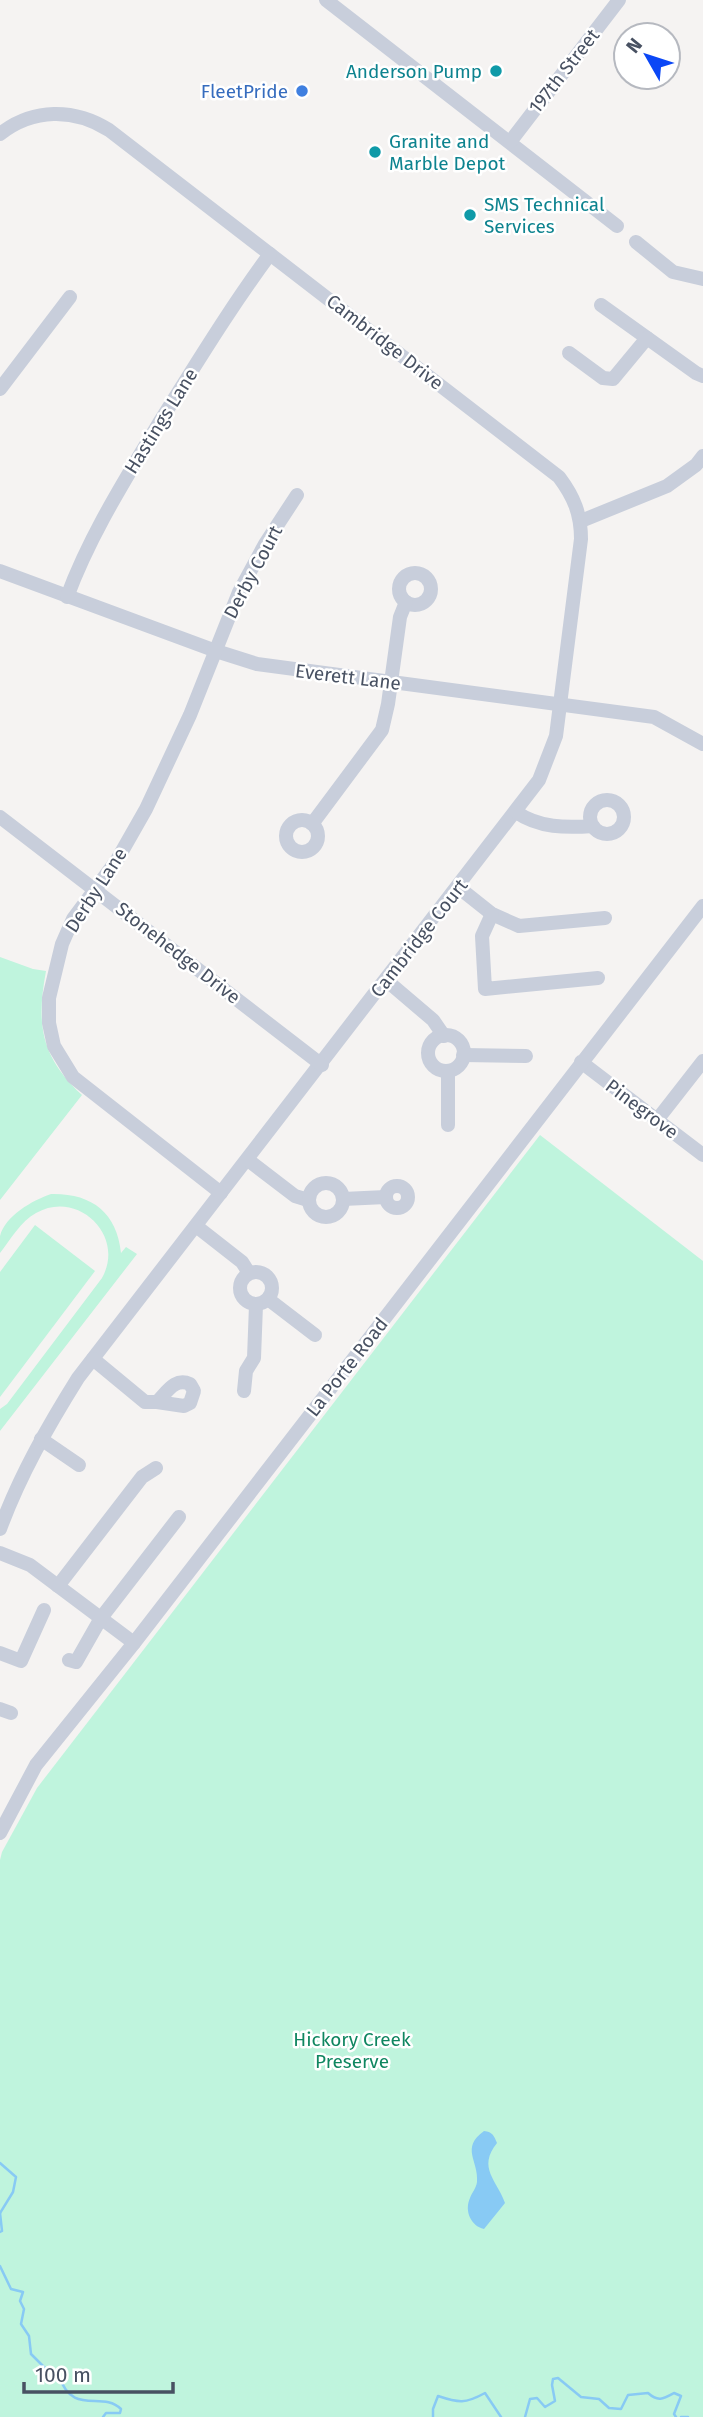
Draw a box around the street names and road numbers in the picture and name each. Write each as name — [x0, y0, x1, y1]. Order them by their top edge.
street label: 197th Street — [524, 24, 604, 118]
street label: Cambridge Drive — [322, 289, 448, 395]
street label: Hastings Lane — [119, 364, 203, 478]
street label: Derby Court — [219, 521, 287, 622]
street label: Everett Lane — [294, 659, 402, 695]
street label: Derby Lane — [60, 843, 132, 937]
street label: Cambridge Court — [366, 874, 472, 1002]
street label: Stonehedge Drive — [111, 897, 245, 1009]
street label: Pinegrove — [601, 1074, 683, 1144]
street label: La Porte Road — [301, 1313, 393, 1421]

